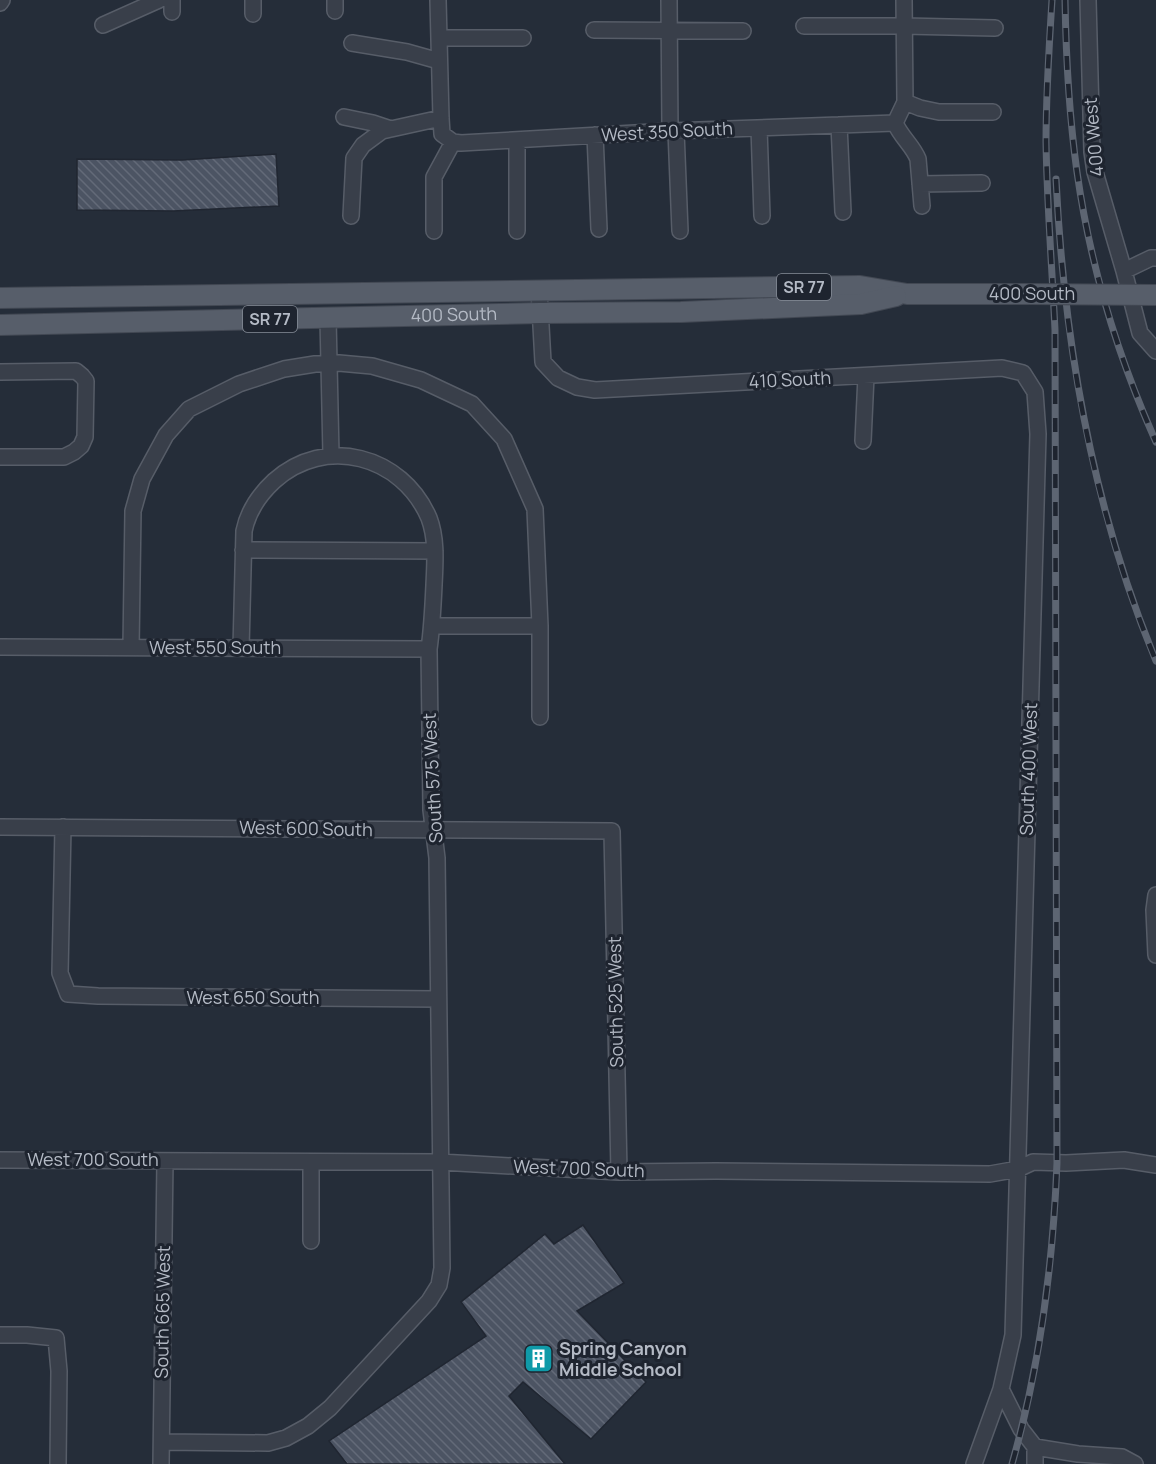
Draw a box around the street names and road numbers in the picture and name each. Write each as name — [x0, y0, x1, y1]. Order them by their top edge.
street label: 400 West — [1078, 97, 1108, 178]
street label: West 350 South — [601, 116, 733, 146]
road number: SR 77 — [777, 274, 831, 300]
street label: 400 South — [989, 281, 1075, 305]
street label: 400 South — [410, 301, 497, 327]
road number: SR 77 — [243, 306, 297, 332]
street label: 410 South — [748, 365, 832, 393]
street label: West 550 South — [149, 635, 281, 659]
street label: South 400 West — [1014, 702, 1042, 836]
street label: South 575 West — [417, 712, 447, 844]
street label: West 600 South — [239, 815, 373, 841]
street label: South 525 West — [602, 936, 628, 1068]
street label: West 650 South — [186, 985, 320, 1009]
street label: West 700 South — [27, 1147, 159, 1171]
street label: West 700 South — [513, 1154, 645, 1182]
street label: South 665 West — [149, 1245, 175, 1379]

